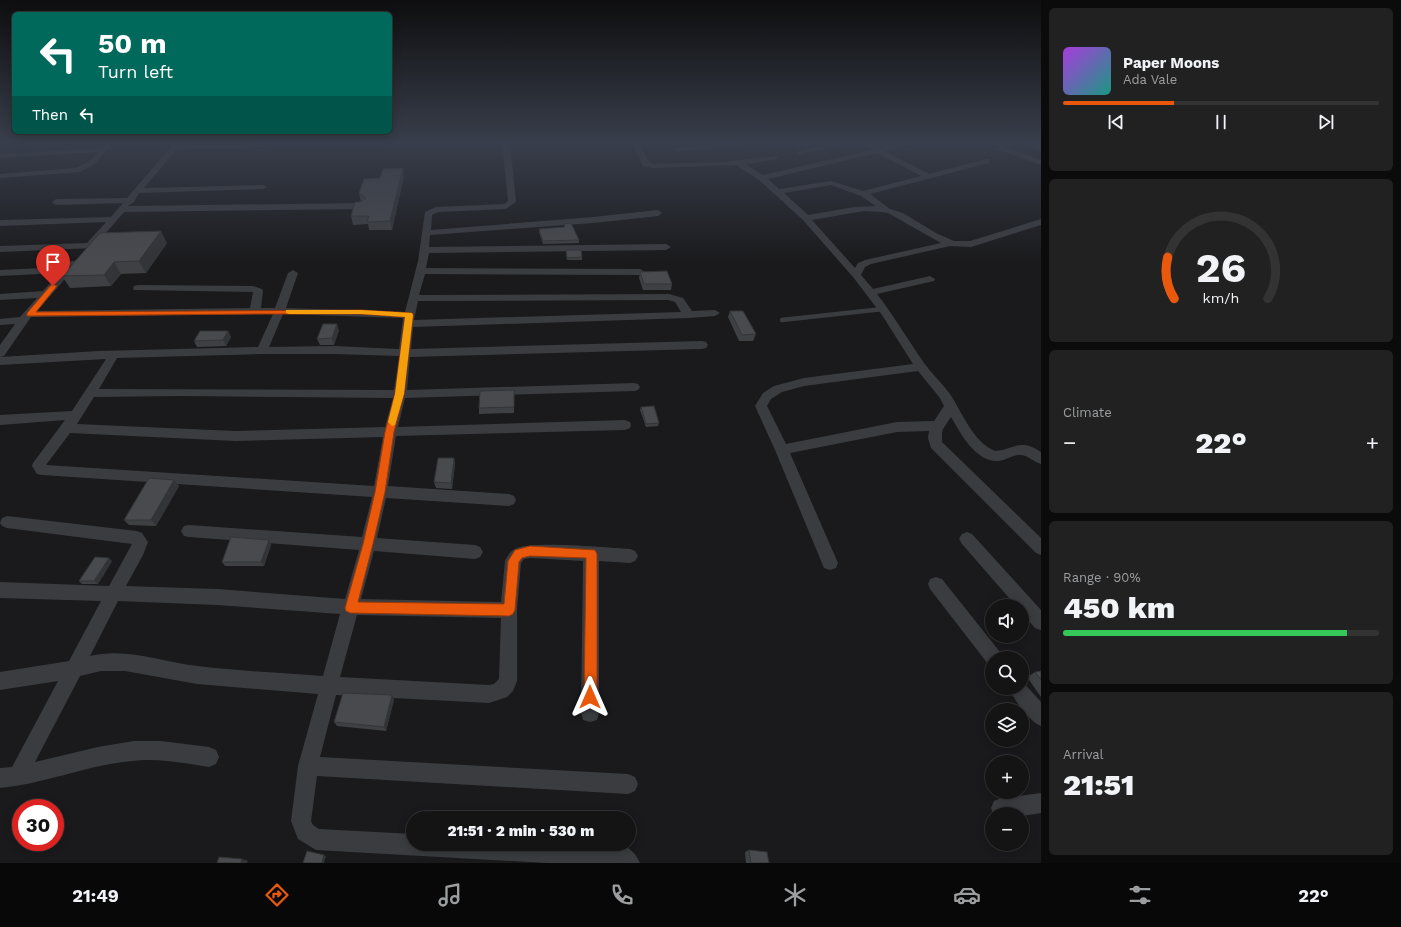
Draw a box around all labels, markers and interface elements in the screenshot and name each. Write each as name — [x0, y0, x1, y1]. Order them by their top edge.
text: 50 m — [98, 27, 167, 60]
icon: left — [32, 28, 84, 80]
text: Paper Moons — [1123, 54, 1219, 72]
text: Turn left — [98, 61, 173, 82]
text: Ada Vale — [1123, 72, 1177, 87]
icon: left — [76, 104, 98, 126]
text: Then — [32, 106, 68, 124]
icon: previous — [1105, 111, 1127, 133]
icon: pause — [1210, 111, 1232, 133]
icon: next — [1315, 111, 1337, 133]
text: 26 — [1196, 242, 1246, 291]
pin — [36, 245, 70, 286]
icon: arrive — [42, 251, 64, 273]
text: km/h — [1203, 289, 1239, 305]
text: Climate — [1063, 405, 1112, 420]
text: 22° — [1195, 425, 1247, 460]
text: − — [1063, 430, 1076, 455]
text: + — [1366, 430, 1379, 455]
text: Range · 90% — [1063, 570, 1141, 585]
text: 450 km — [1063, 590, 1175, 625]
map controls — [985, 599, 1029, 851]
button: sound — [985, 599, 1029, 643]
button: search — [985, 651, 1029, 695]
position arrow — [569, 676, 611, 718]
button: layers — [985, 703, 1029, 747]
text: Arrival — [1063, 747, 1104, 762]
button: + — [985, 755, 1029, 799]
text: 21:51 — [1063, 767, 1134, 802]
speed limit sign: 30 — [12, 799, 64, 851]
button: − — [985, 807, 1029, 851]
text: 21:51 · 2 min · 530 m — [448, 822, 594, 840]
icon: directions — [263, 881, 291, 909]
icon: music — [436, 881, 464, 909]
icon: phone — [608, 881, 636, 909]
icon: climate — [781, 881, 809, 909]
icon: car — [953, 881, 981, 909]
icon: filters — [1126, 881, 1154, 909]
text: 21:49 — [72, 885, 119, 906]
text: 22° — [1298, 885, 1329, 906]

